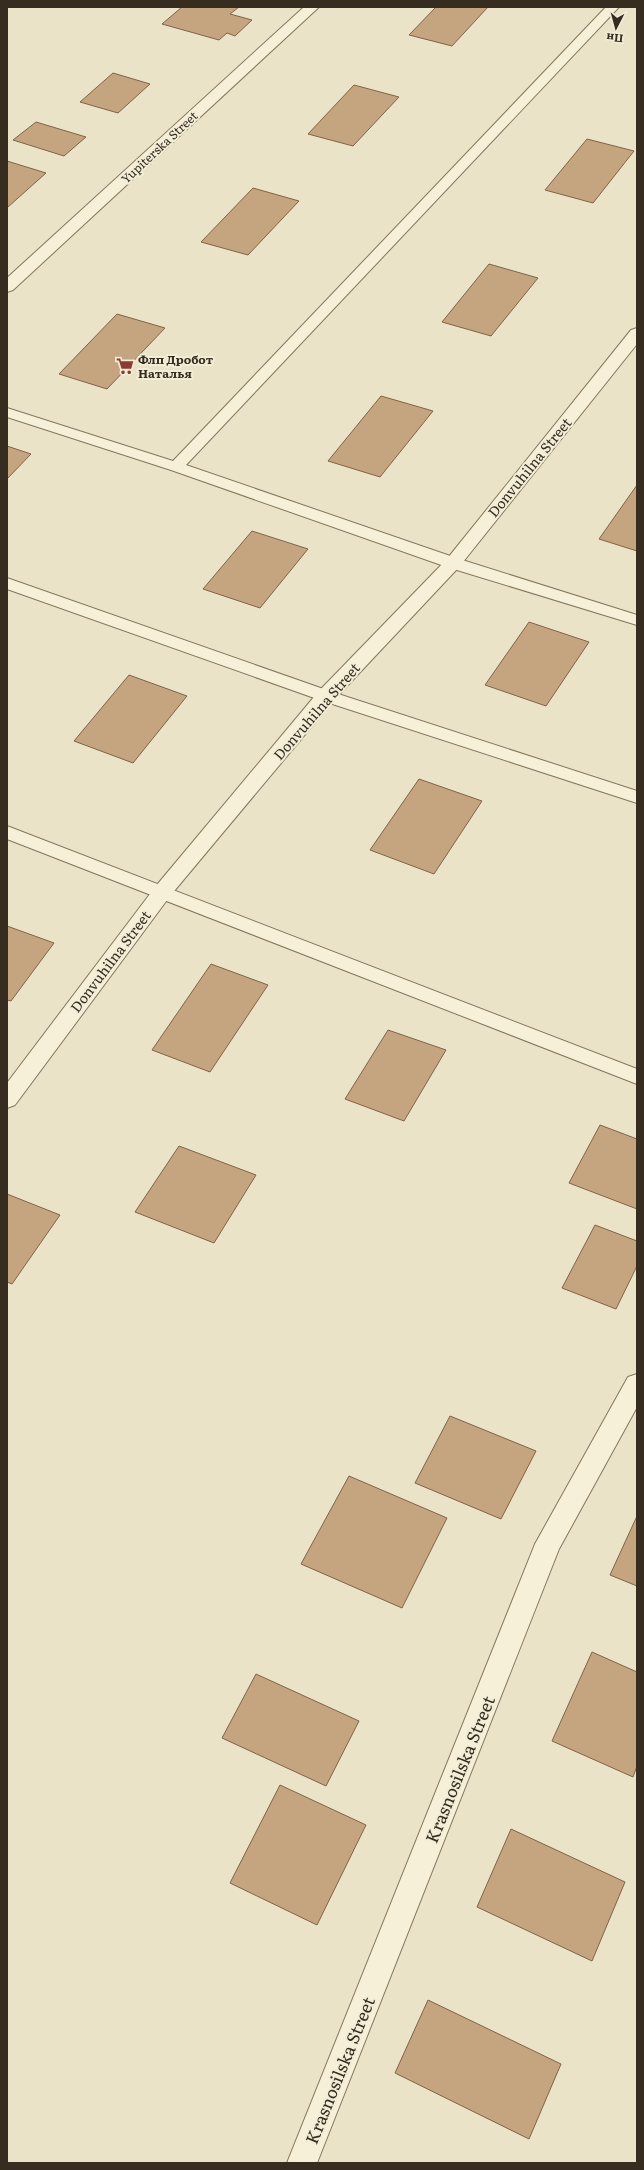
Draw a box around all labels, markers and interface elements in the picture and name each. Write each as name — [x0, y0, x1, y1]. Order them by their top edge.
north arrow — [596, 8, 636, 48]
text: Пн — [605, 30, 624, 48]
street label: Yupiterska Street — [117, 107, 201, 187]
place label: Флп Дробот Наталья — [138, 350, 214, 382]
supermarket icon: Флп Дробот Наталья — [115, 356, 135, 376]
street label: Donvuhilna Street — [483, 413, 576, 521]
street label: Donvuhilna Street — [268, 658, 364, 764]
street label: Donvuhilna Street — [65, 906, 155, 1016]
street label: Krasnosilska Street — [418, 1692, 500, 1846]
street label: Krasnosilska Street — [298, 1993, 380, 2147]

